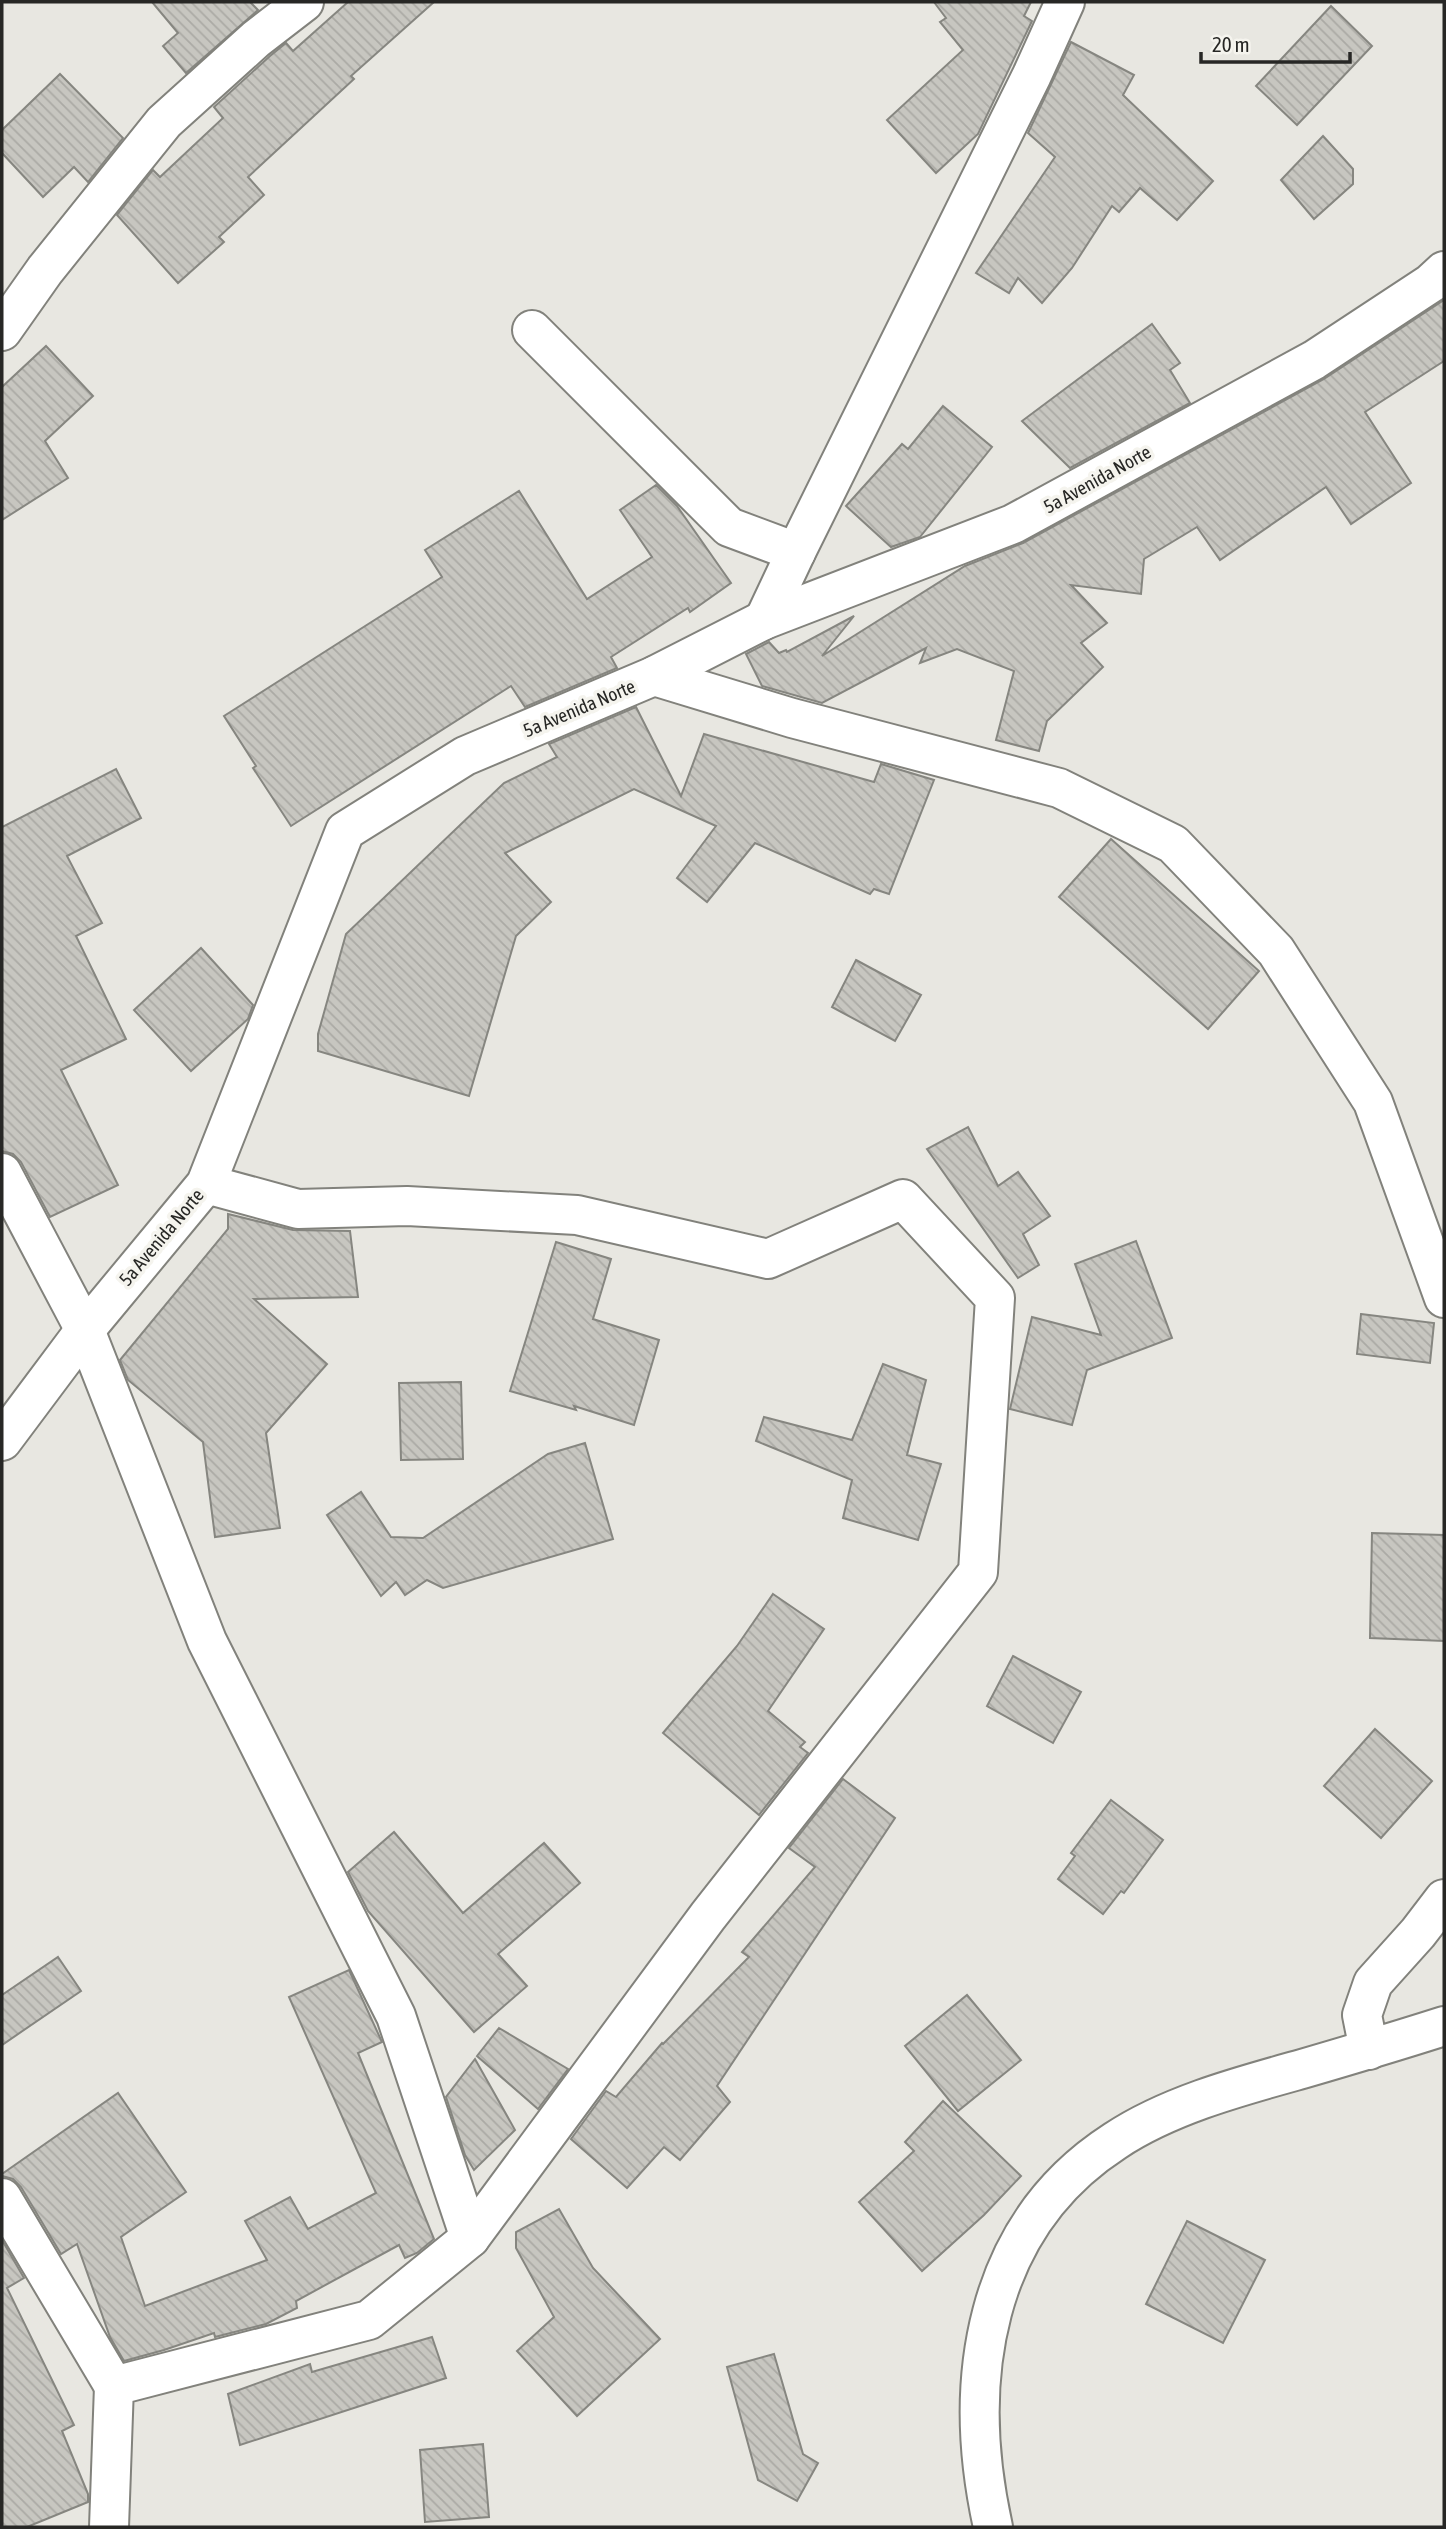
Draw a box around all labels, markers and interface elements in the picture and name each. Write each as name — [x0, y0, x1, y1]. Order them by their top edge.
scale bar — [1201, 21, 1350, 65]
text: 20 m — [1212, 32, 1250, 56]
street label: 5a Avenida Norte — [1039, 440, 1155, 518]
street label: 5a Avenida Norte — [520, 675, 638, 741]
street label: 5a Avenida Norte — [114, 1184, 208, 1290]

